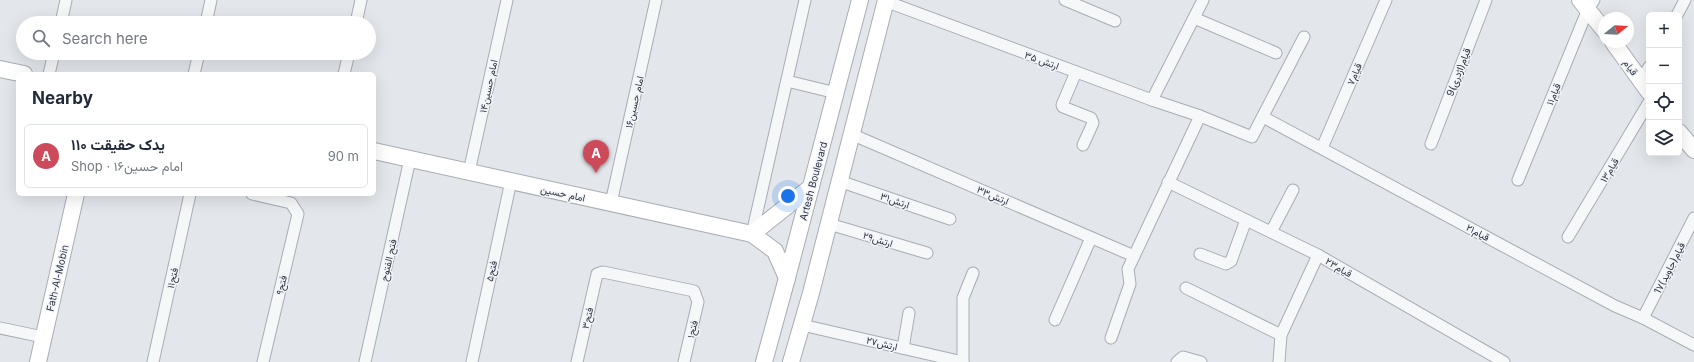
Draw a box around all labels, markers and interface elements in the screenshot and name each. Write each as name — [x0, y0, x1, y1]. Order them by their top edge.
north arrow — [1598, 12, 1634, 48]
map controls — [1646, 12, 1682, 156]
button: + — [1646, 12, 1682, 48]
search box — [16, 16, 376, 60]
icon: search — [30, 27, 52, 49]
text: Search here — [62, 29, 148, 48]
street label: قیام(اژدری)9 — [1443, 46, 1474, 98]
street label: ارتش ۳۵ — [1023, 48, 1061, 73]
button: − — [1646, 48, 1682, 84]
street label: قیام — [1620, 57, 1641, 78]
street label: امام حسین۱۴ — [477, 58, 500, 114]
street label: قیام۷ — [1344, 61, 1365, 87]
street label: امام حسین۱۶ — [622, 75, 647, 129]
street label: قیام۱۱ — [1543, 81, 1564, 107]
button: locate — [1646, 84, 1682, 120]
text: Nearby — [32, 88, 93, 108]
button: layers — [1646, 120, 1682, 156]
text: یدک حقیقت ۱۱۰ — [71, 135, 165, 154]
pin: A — [583, 140, 609, 173]
street label: Artesh Boulevard — [797, 140, 829, 222]
text: A — [41, 148, 51, 164]
text: 90 m — [328, 148, 359, 164]
street label: قیام۱۳ — [1597, 155, 1622, 185]
text: Shop · امام حسین۱۶ — [71, 158, 183, 174]
street label: امام حسین — [539, 182, 586, 205]
street label: ارتش۳۳ — [975, 183, 1011, 208]
your location — [778, 186, 798, 206]
street label: ارتش۳۱ — [879, 189, 911, 211]
street label: قیام۲۱ — [1464, 221, 1492, 244]
street label: ارتش۲۹ — [861, 229, 894, 250]
street label: فتح الفتوح — [377, 237, 400, 282]
street label: قیام(جاوید)1۷ — [1651, 240, 1688, 296]
street label: Fath-Al-Mobin — [43, 243, 71, 313]
street label: قیام۲۳ — [1323, 255, 1355, 280]
street label: ۵فتح — [483, 259, 500, 283]
street label: ۱۱فتح — [164, 266, 181, 290]
street label: ۹فتح — [273, 274, 290, 296]
street label: ۳فتح — [579, 306, 596, 330]
street label: ۱فتح — [684, 319, 701, 339]
street label: ارتش۲۷ — [865, 334, 899, 353]

